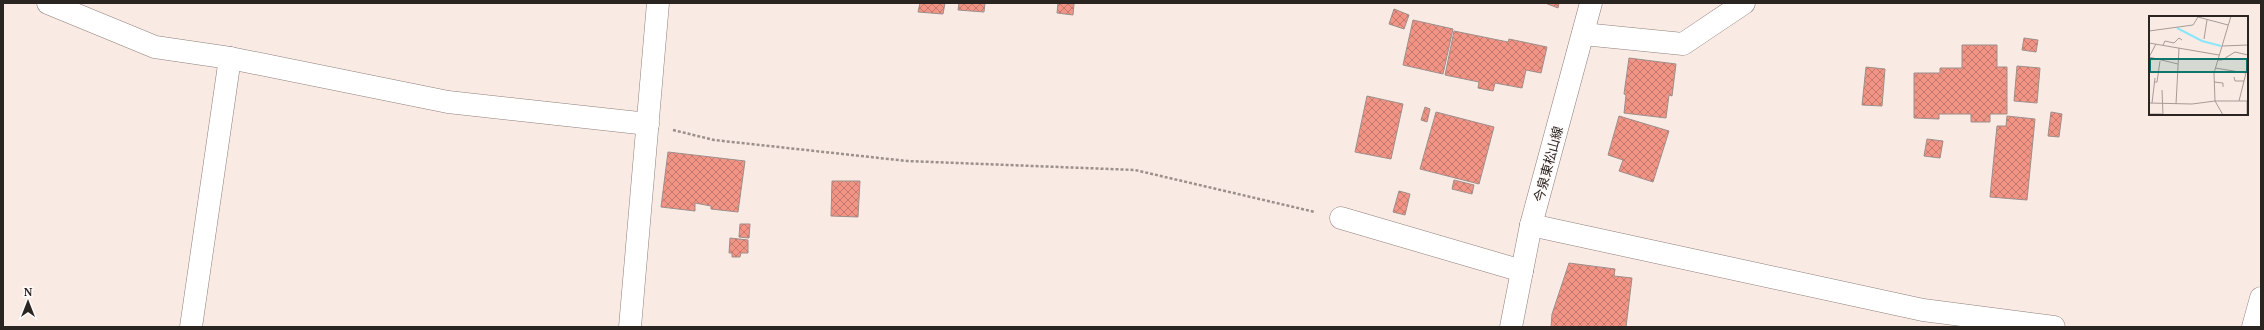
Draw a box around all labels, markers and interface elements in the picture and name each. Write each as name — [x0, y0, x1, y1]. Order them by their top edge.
inset map — [2149, 16, 2248, 115]
street label: 今泉東松山線 — [1529, 124, 1567, 204]
north arrow — [8, 282, 48, 322]
text: N — [24, 284, 33, 299]

